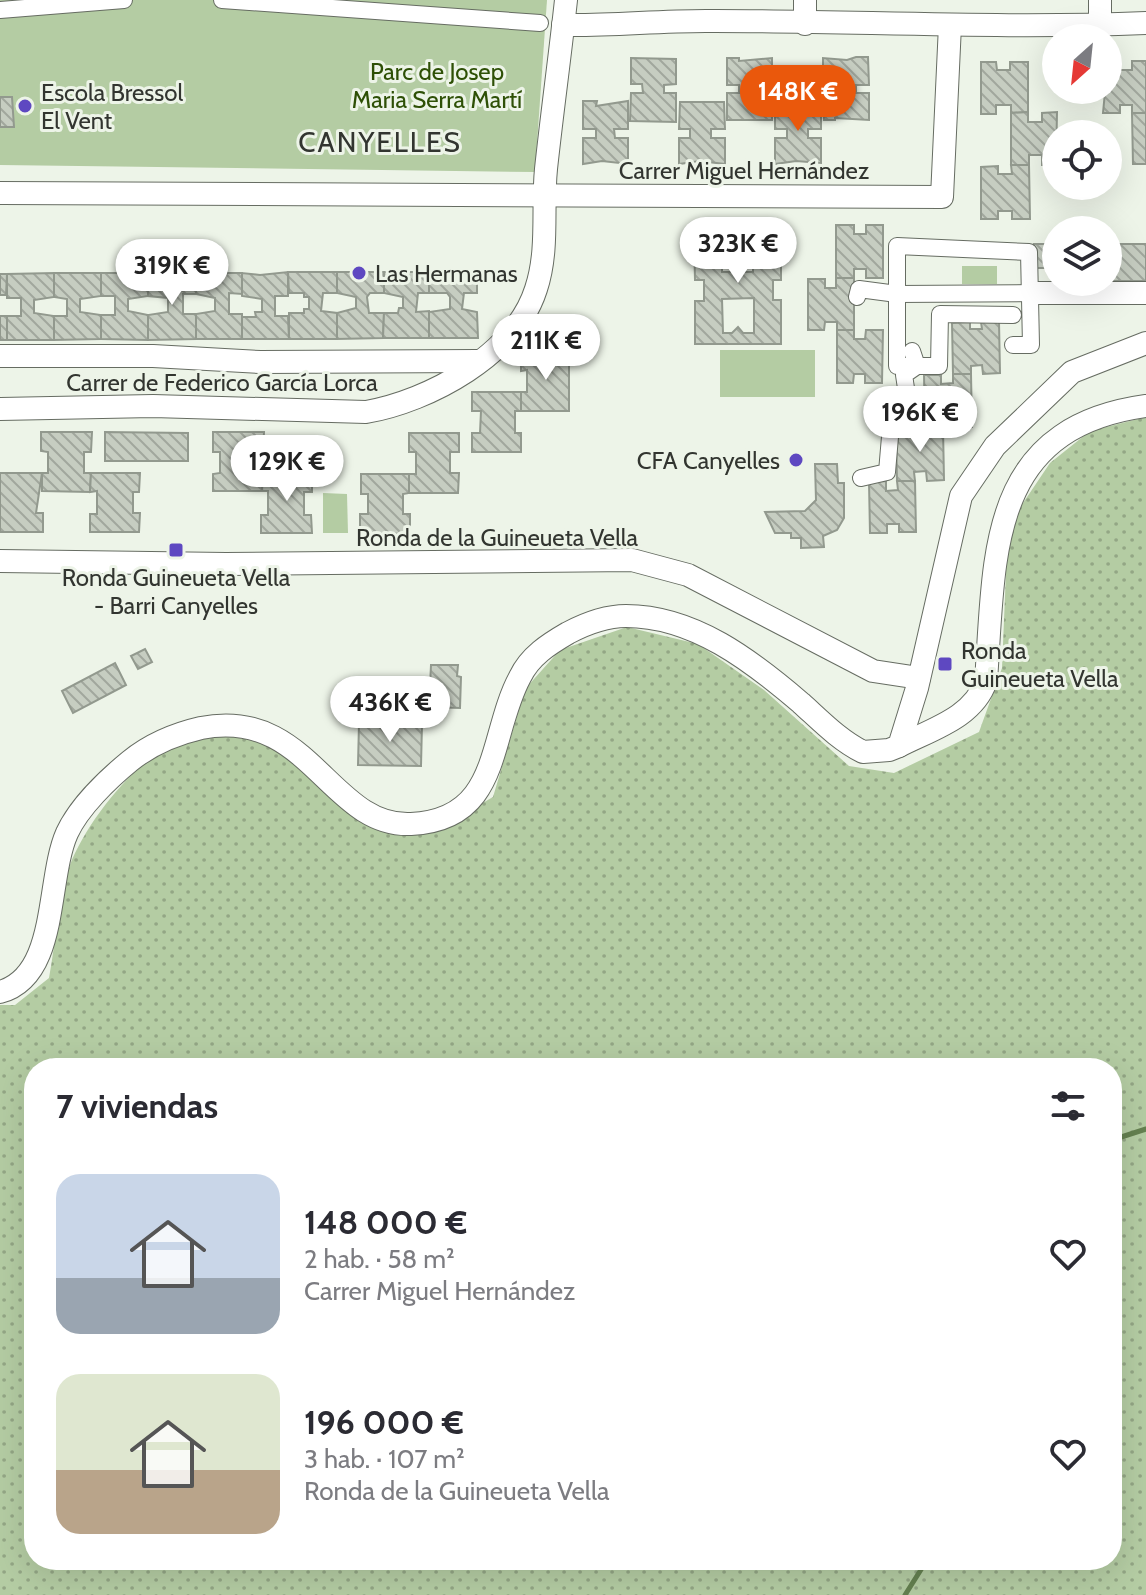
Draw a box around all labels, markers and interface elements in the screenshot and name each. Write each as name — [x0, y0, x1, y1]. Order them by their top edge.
north arrow — [1042, 24, 1122, 104]
map controls — [1042, 24, 1122, 296]
park label: Parc de Josep Maria Serra Martí — [352, 57, 522, 114]
pin: 148K € — [733, 65, 863, 133]
text: 148K € — [758, 75, 838, 107]
place label: Escola Bressol El Vent — [41, 78, 183, 135]
marker: Escola Bressol El Vent — [16, 97, 34, 115]
button: locate — [1042, 120, 1122, 200]
district label: CANYELLES — [298, 125, 462, 159]
street label: Carrer Miguel Hernández — [619, 156, 869, 185]
button: layers — [1042, 216, 1122, 296]
pin: 323K € — [673, 217, 803, 285]
text: 323K € — [698, 227, 778, 259]
pin: 319K € — [107, 239, 237, 307]
text: 319K € — [133, 249, 211, 281]
place label: Las Hermanas — [375, 259, 518, 288]
marker: Las Hermanas — [350, 264, 368, 282]
pin: 211K € — [481, 314, 611, 382]
text: 211K € — [510, 324, 582, 356]
street label: Carrer de Federico García Lorca — [66, 368, 378, 397]
pin: 196K € — [855, 386, 985, 454]
text: 196K € — [881, 396, 959, 428]
pin: 129K € — [222, 435, 352, 503]
text: 129K € — [249, 445, 325, 477]
place label: CFA Canyelles — [637, 446, 780, 475]
marker: CFA Canyelles — [787, 451, 805, 469]
street label: Ronda de la Guineueta Vella — [356, 523, 638, 552]
marker: Ronda Guineueta Vella - Barri Canyelles — [167, 541, 185, 559]
place label: Ronda Guineueta Vella - Barri Canyelles — [62, 563, 291, 620]
place label: Ronda Guineueta Vella — [961, 636, 1119, 693]
marker: Ronda Guineueta Vella — [936, 655, 954, 673]
pin: 436K € — [325, 676, 455, 744]
text: 436K € — [348, 686, 432, 718]
icon: filters — [1046, 1084, 1090, 1128]
text: 7 viviendas — [56, 1085, 218, 1127]
text: 148 000 € — [304, 1201, 467, 1243]
icon: home — [120, 1206, 216, 1302]
icon: heart — [1046, 1232, 1090, 1276]
text: 2 hab. · 58 m² — [304, 1243, 455, 1275]
text: Carrer Miguel Hernández — [304, 1275, 575, 1307]
text: 196 000 € — [304, 1401, 464, 1443]
icon: home — [120, 1406, 216, 1502]
icon: heart — [1046, 1432, 1090, 1476]
text: 3 hab. · 107 m² — [304, 1443, 465, 1475]
text: Ronda de la Guineueta Vella — [304, 1475, 610, 1507]

